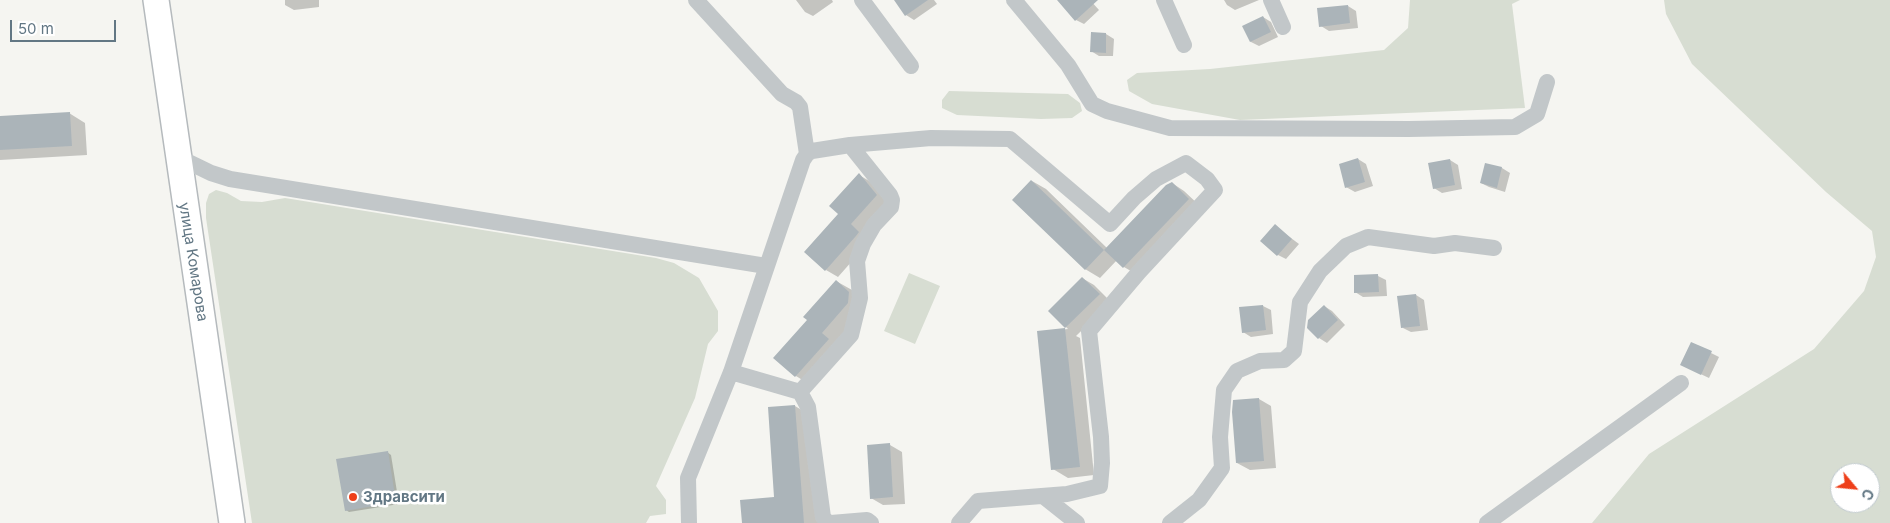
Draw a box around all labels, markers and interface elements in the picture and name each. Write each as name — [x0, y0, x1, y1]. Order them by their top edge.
scale bar — [12, 10, 119, 42]
text: 50 m — [18, 19, 54, 38]
street label: улица Комарова — [175, 201, 211, 323]
north arrow — [1830, 463, 1880, 513]
text: С — [1858, 486, 1878, 503]
place label: Здравсити — [363, 488, 445, 506]
marker: Здравсити — [347, 491, 359, 503]

